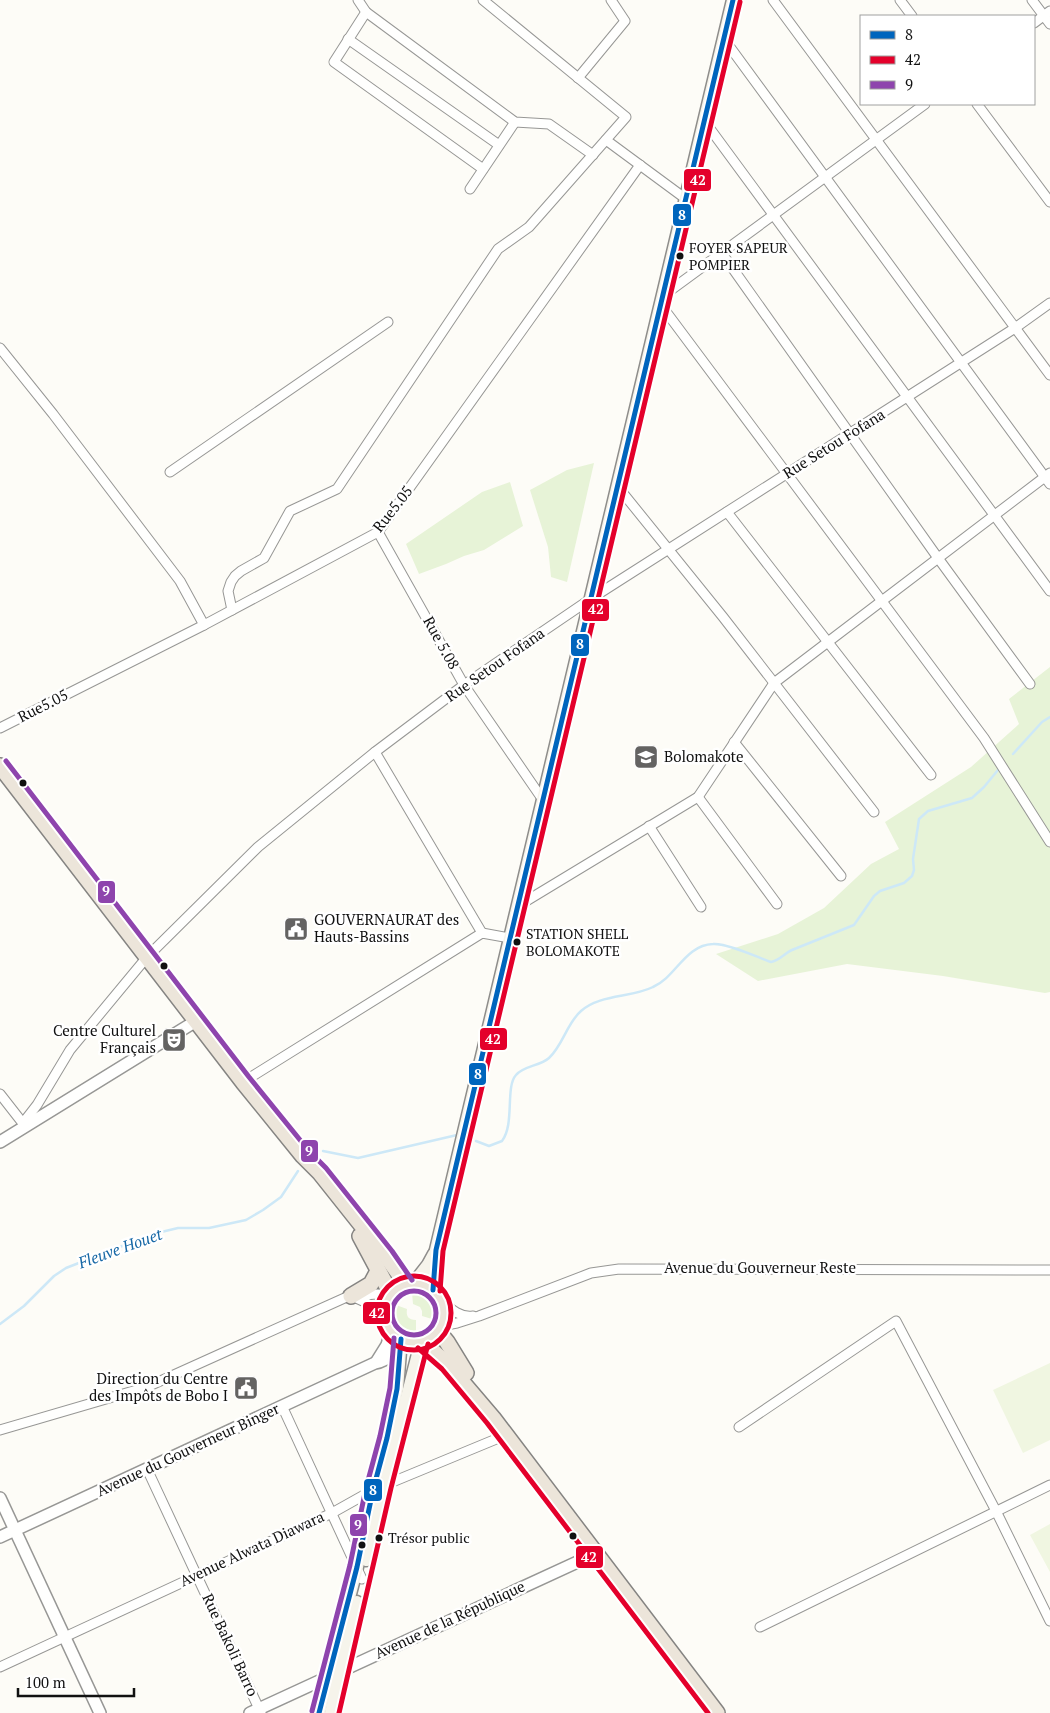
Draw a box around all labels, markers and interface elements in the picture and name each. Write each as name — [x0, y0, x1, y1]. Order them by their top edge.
legend — [860, 15, 1035, 105]
text: 8 — [905, 24, 913, 44]
text: 42 — [905, 49, 921, 69]
text: 9 — [905, 74, 913, 94]
line badge: 42 — [683, 168, 712, 192]
text: 42 — [690, 170, 706, 189]
line badge: 8 — [672, 203, 692, 227]
text: 8 — [678, 205, 686, 224]
place label: FOYER SAPEUR POMPIER — [689, 238, 788, 274]
marker: FOYER SAPEUR POMPIER — [675, 251, 685, 261]
street label: Rue Setou Fofana — [779, 404, 889, 483]
street label: Rue5.05 — [368, 481, 417, 536]
line badge: 42 — [581, 598, 610, 622]
text: 42 — [588, 599, 604, 618]
street label: Rue 5.08 — [419, 613, 465, 673]
street label: Rue Setou Fofana — [441, 622, 548, 706]
line badge: 8 — [570, 633, 590, 657]
text: 8 — [576, 634, 584, 653]
street label: Rue5.05 — [14, 684, 71, 726]
school or university icon: Bolomakote — [633, 744, 659, 770]
place label: Bolomakote — [664, 746, 744, 766]
unlabelled marker — [18, 778, 28, 788]
line badge: 9 — [97, 880, 116, 904]
text: 9 — [102, 881, 110, 900]
place label: GOUVERNAURAT des Hauts-Bassins — [314, 909, 459, 946]
public building icon: GOUVERNAURAT des Hauts-Bassins — [283, 916, 309, 942]
place label: STATION SHELL BOLOMAKOTE — [526, 924, 629, 960]
marker: STATION SHELL BOLOMAKOTE — [512, 937, 522, 947]
unlabelled marker — [159, 961, 169, 971]
place label: Centre Culturel Français — [53, 1020, 156, 1057]
theatre icon: Centre Culturel Français — [161, 1027, 187, 1053]
line badge: 42 — [479, 1027, 508, 1051]
text: 42 — [485, 1029, 501, 1048]
line badge: 8 — [468, 1062, 487, 1086]
text: 8 — [474, 1064, 482, 1083]
line badge: 9 — [300, 1139, 319, 1163]
text: 9 — [305, 1141, 313, 1160]
water label: Fleuve Houet — [74, 1222, 166, 1274]
street label: Avenue du Gouverneur Reste — [664, 1257, 856, 1277]
line badge: 42 — [362, 1301, 391, 1325]
text: 42 — [369, 1303, 385, 1322]
place label: Direction du Centre des Impôts de Bobo I — [89, 1368, 228, 1405]
public building icon: Direction du Centre des Impôts de Bobo I — [233, 1375, 259, 1401]
street label: Avenue du Gouverneur Binger — [93, 1398, 282, 1500]
line badge: 8 — [363, 1478, 383, 1502]
text: 8 — [369, 1480, 377, 1499]
street label: Avenue Alwata Diawara — [176, 1506, 327, 1590]
line badge: 9 — [349, 1513, 368, 1537]
text: 9 — [354, 1515, 362, 1534]
place label: Trésor public — [388, 1528, 470, 1547]
unlabelled marker — [568, 1531, 578, 1541]
marker: Trésor public — [374, 1533, 384, 1543]
unlabelled marker — [357, 1540, 367, 1550]
line badge: 42 — [575, 1545, 604, 1569]
text: 42 — [581, 1547, 597, 1566]
street label: Avenue de la République — [371, 1575, 528, 1663]
street label: Rue Bakoli Barro — [198, 1590, 263, 1699]
scale bar — [18, 1666, 134, 1698]
text: 100 m — [25, 1672, 66, 1692]

